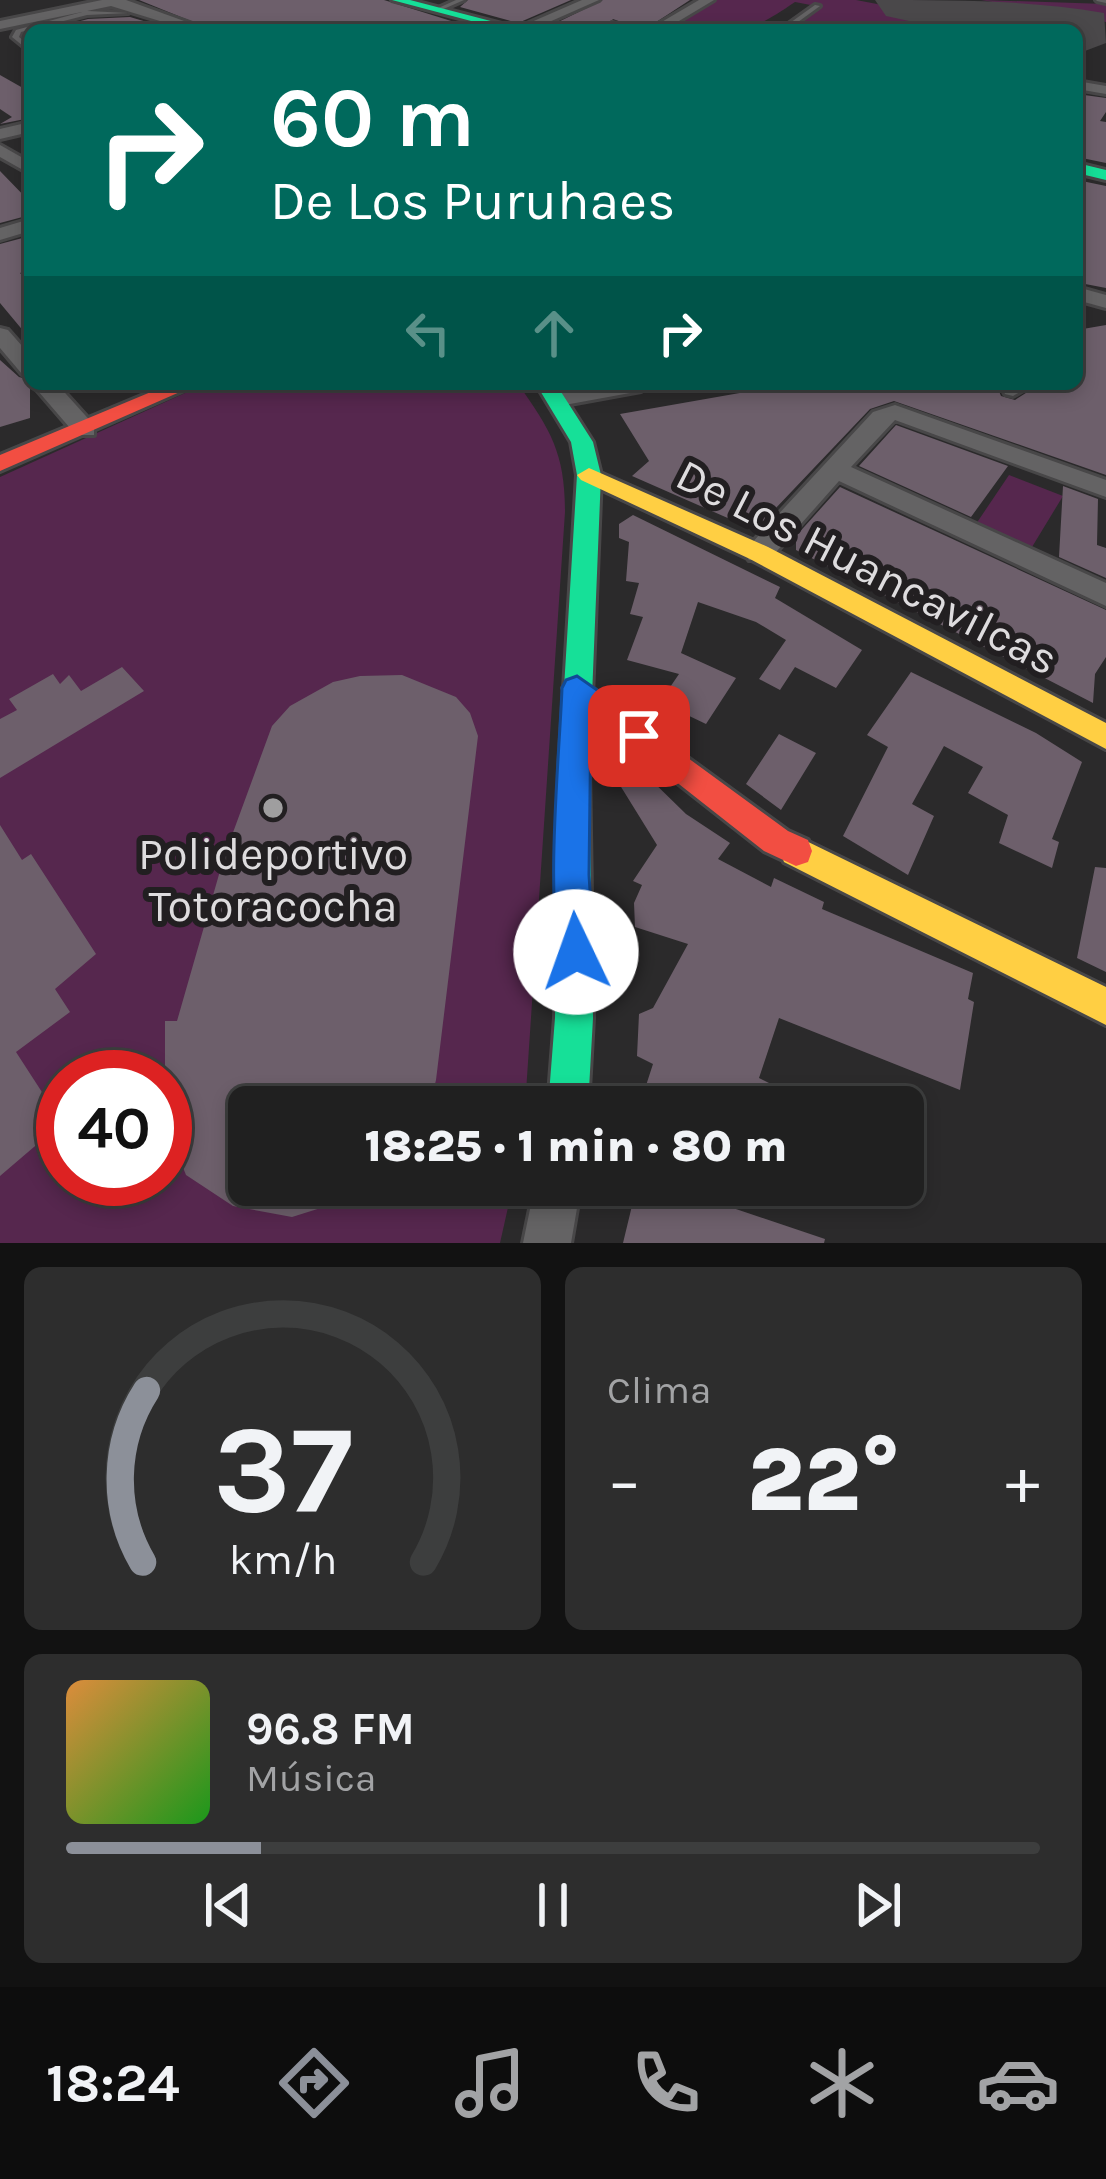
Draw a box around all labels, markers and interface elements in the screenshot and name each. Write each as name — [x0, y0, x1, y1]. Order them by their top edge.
text: 60 m — [270, 69, 475, 167]
icon: right — [72, 72, 228, 228]
text: De Los Puruhaes — [270, 169, 675, 233]
icon: left — [395, 300, 461, 366]
icon: ahead — [521, 300, 587, 366]
icon: right — [647, 300, 713, 366]
street label: De Los Huancavilcas — [668, 448, 1066, 686]
pin — [588, 685, 690, 787]
icon: arrive — [606, 703, 672, 769]
marker: Polideportivo Totoracocha — [260, 795, 286, 821]
place label: Polideportivo Totoracocha — [138, 828, 408, 932]
position arrow — [513, 889, 639, 1015]
speed limit sign: 40 — [36, 1050, 192, 1206]
text: 18:25 · 1 min · 80 m — [365, 1120, 787, 1172]
text: Clima — [607, 1367, 711, 1413]
text: 37 — [213, 1397, 352, 1542]
text: 22° — [747, 1427, 900, 1533]
text: − — [607, 1442, 642, 1520]
text: + — [1005, 1442, 1040, 1520]
text: km/h — [228, 1534, 337, 1584]
text: 96.8 FM — [246, 1703, 415, 1755]
text: Música — [246, 1755, 376, 1801]
icon: previous — [195, 1872, 261, 1938]
icon: pause — [520, 1872, 586, 1938]
icon: next — [845, 1872, 911, 1938]
icon: directions — [272, 2041, 356, 2125]
icon: music — [448, 2041, 532, 2125]
icon: phone — [624, 2041, 708, 2125]
icon: climate — [800, 2041, 884, 2125]
icon: car — [976, 2041, 1060, 2125]
text: 18:24 — [46, 2051, 180, 2115]

